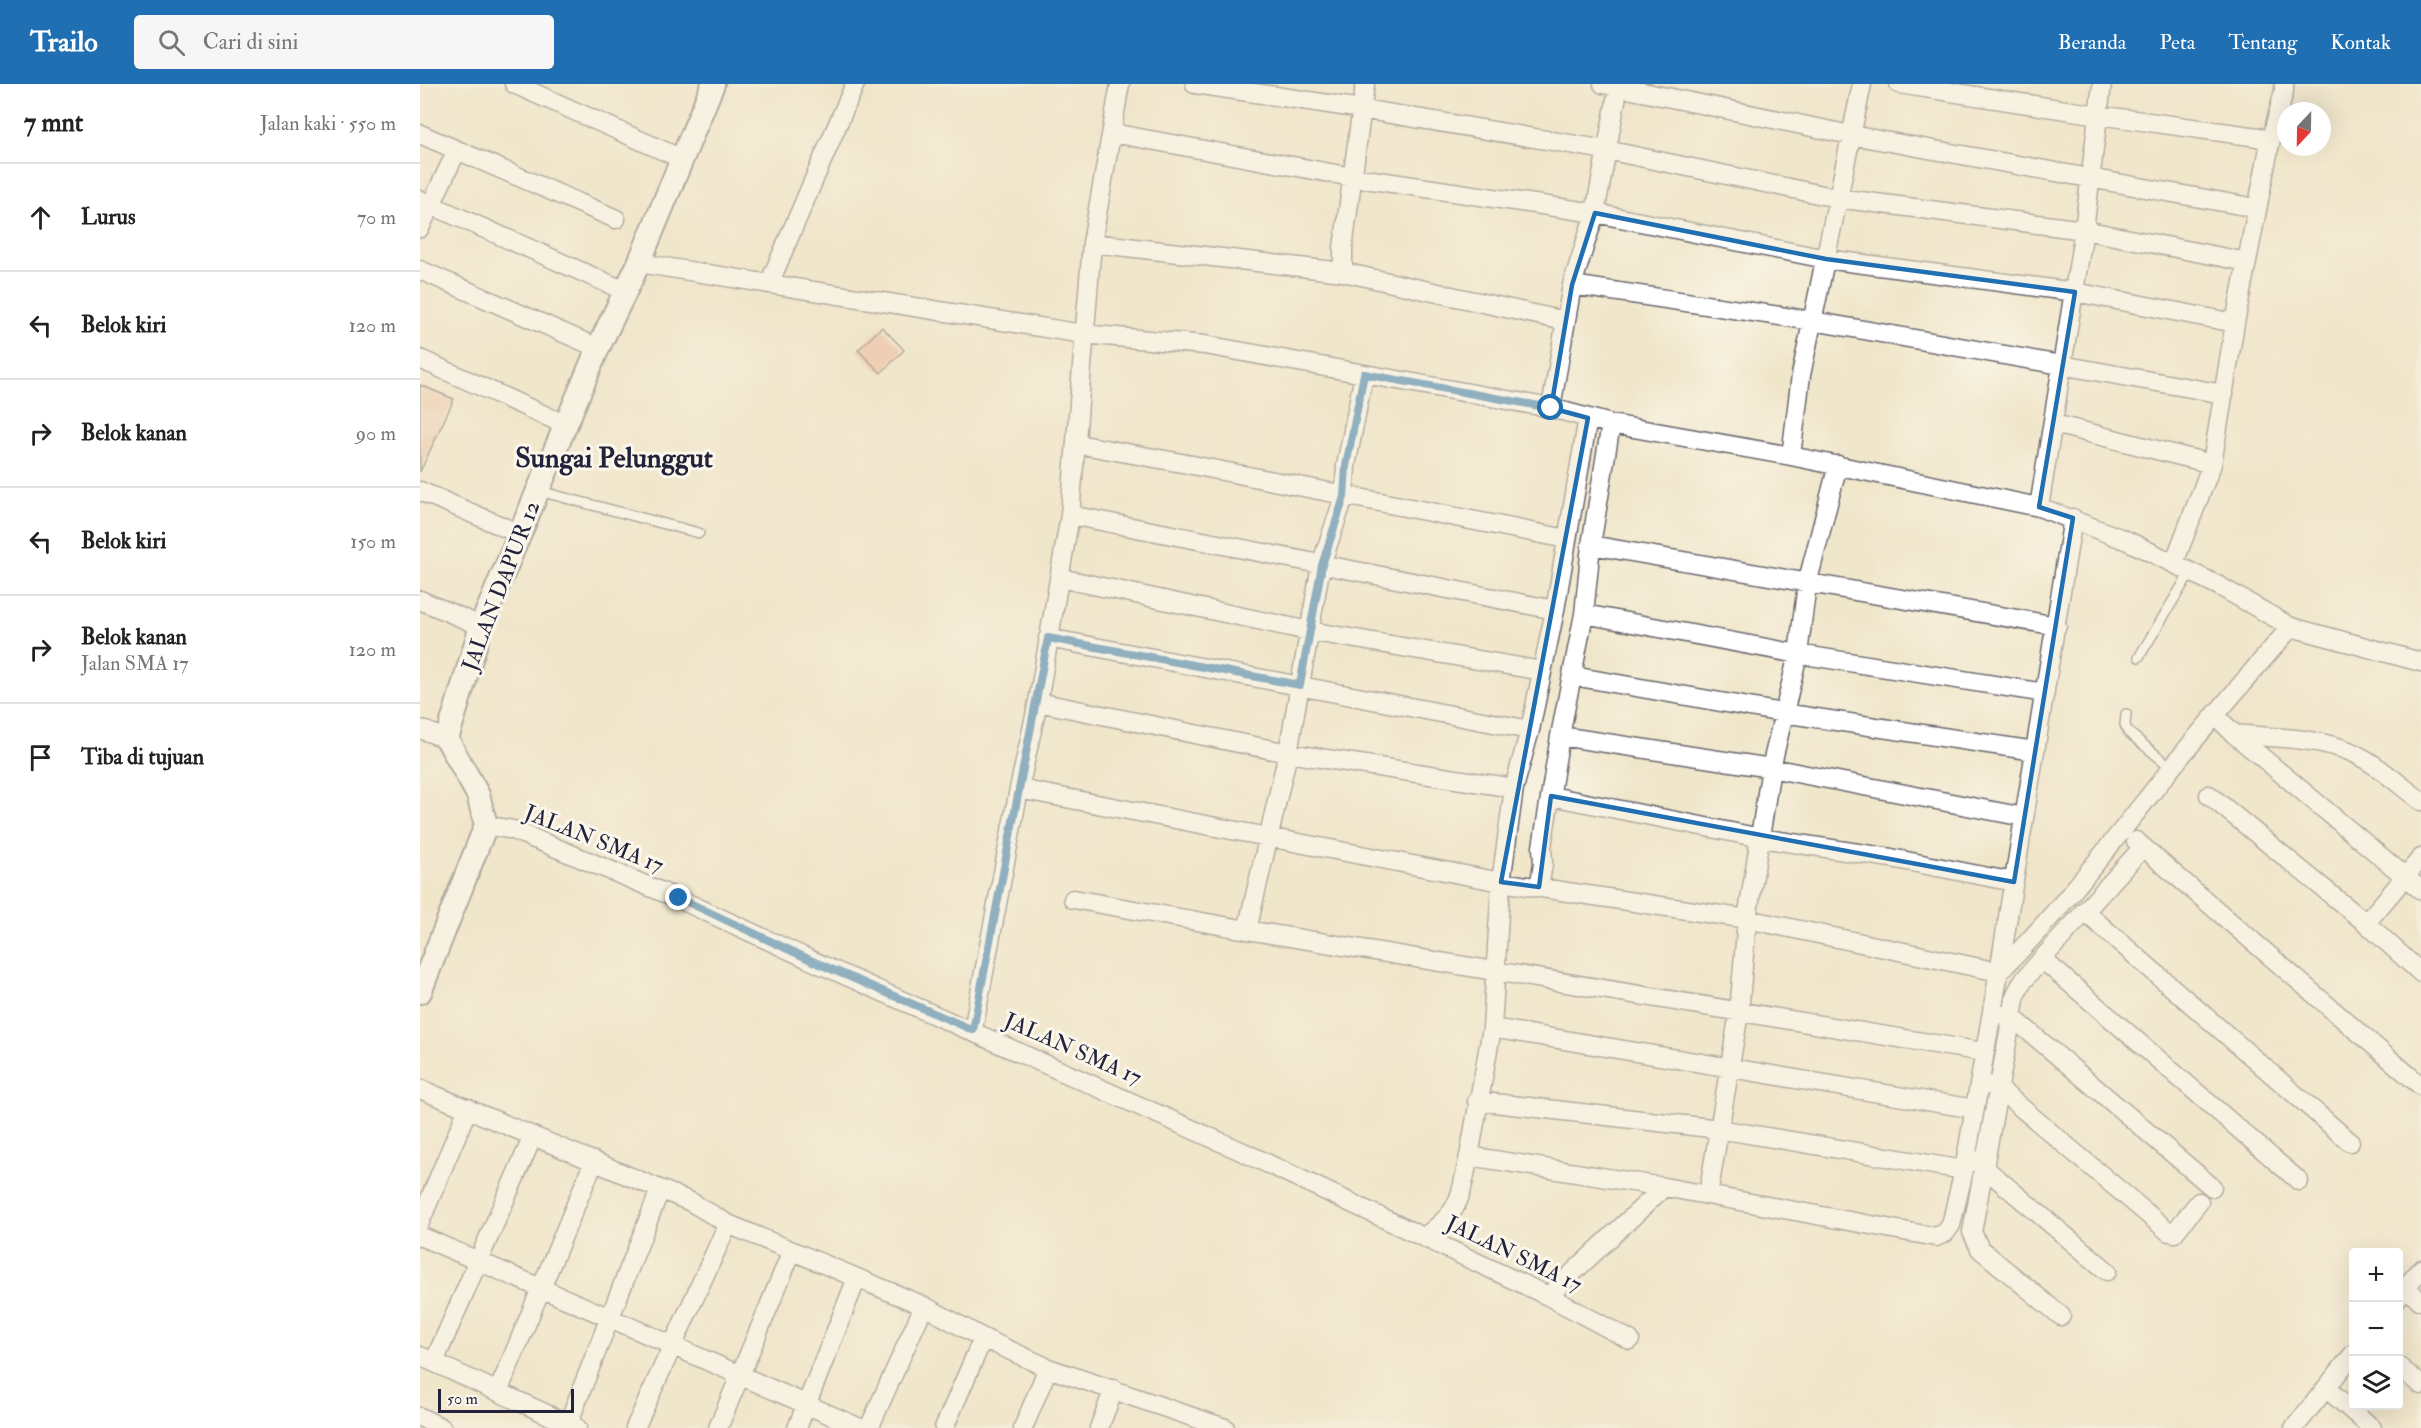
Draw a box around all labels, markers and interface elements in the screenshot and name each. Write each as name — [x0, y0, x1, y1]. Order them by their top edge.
search box — [134, 15, 554, 69]
text: Trailo — [30, 25, 98, 60]
icon: search — [155, 26, 188, 59]
text: Cari di sini — [203, 28, 298, 56]
text: Beranda — [2058, 29, 2126, 56]
text: Peta — [2159, 29, 2195, 56]
text: Tentang — [2228, 29, 2297, 56]
text: Kontak — [2330, 29, 2391, 56]
north arrow — [2277, 102, 2331, 156]
text: 7 mnt — [24, 107, 83, 139]
text: Jalan kaki · 550 m — [260, 111, 396, 136]
icon: ahead — [24, 201, 57, 234]
text: Lurus — [81, 203, 135, 231]
text: 70 m — [357, 205, 396, 230]
icon: left — [24, 309, 57, 342]
text: Belok kiri — [81, 311, 166, 339]
text: 120 m — [349, 313, 396, 338]
route start — [1537, 394, 1563, 420]
icon: right — [24, 417, 57, 450]
text: Belok kanan — [81, 419, 187, 447]
text: 90 m — [356, 421, 396, 446]
district label: Sungai Pelunggut — [515, 441, 713, 476]
street label: JALAN DAPUR 12 — [455, 497, 546, 676]
icon: left — [24, 525, 57, 558]
text: Belok kiri — [81, 527, 166, 555]
text: 150 m — [350, 529, 396, 554]
text: Belok kanan — [81, 623, 187, 651]
icon: right — [24, 633, 57, 666]
text: 120 m — [349, 637, 396, 662]
text: Jalan SMA 17 — [81, 651, 188, 676]
icon: arrive — [24, 741, 57, 774]
text: Tiba di tujuan — [81, 743, 204, 771]
street label: JALAN SMA 17 — [519, 798, 668, 880]
route end — [665, 884, 691, 910]
street label: JALAN SMA 17 — [999, 1006, 1146, 1092]
street label: JALAN SMA 17 — [1441, 1209, 1586, 1299]
map controls — [2349, 1248, 2403, 1410]
button: + — [2349, 1248, 2403, 1302]
button: − — [2349, 1302, 2403, 1356]
button: layers — [2349, 1356, 2403, 1410]
scale bar — [438, 1386, 574, 1414]
text: 50 m — [447, 1389, 478, 1409]

